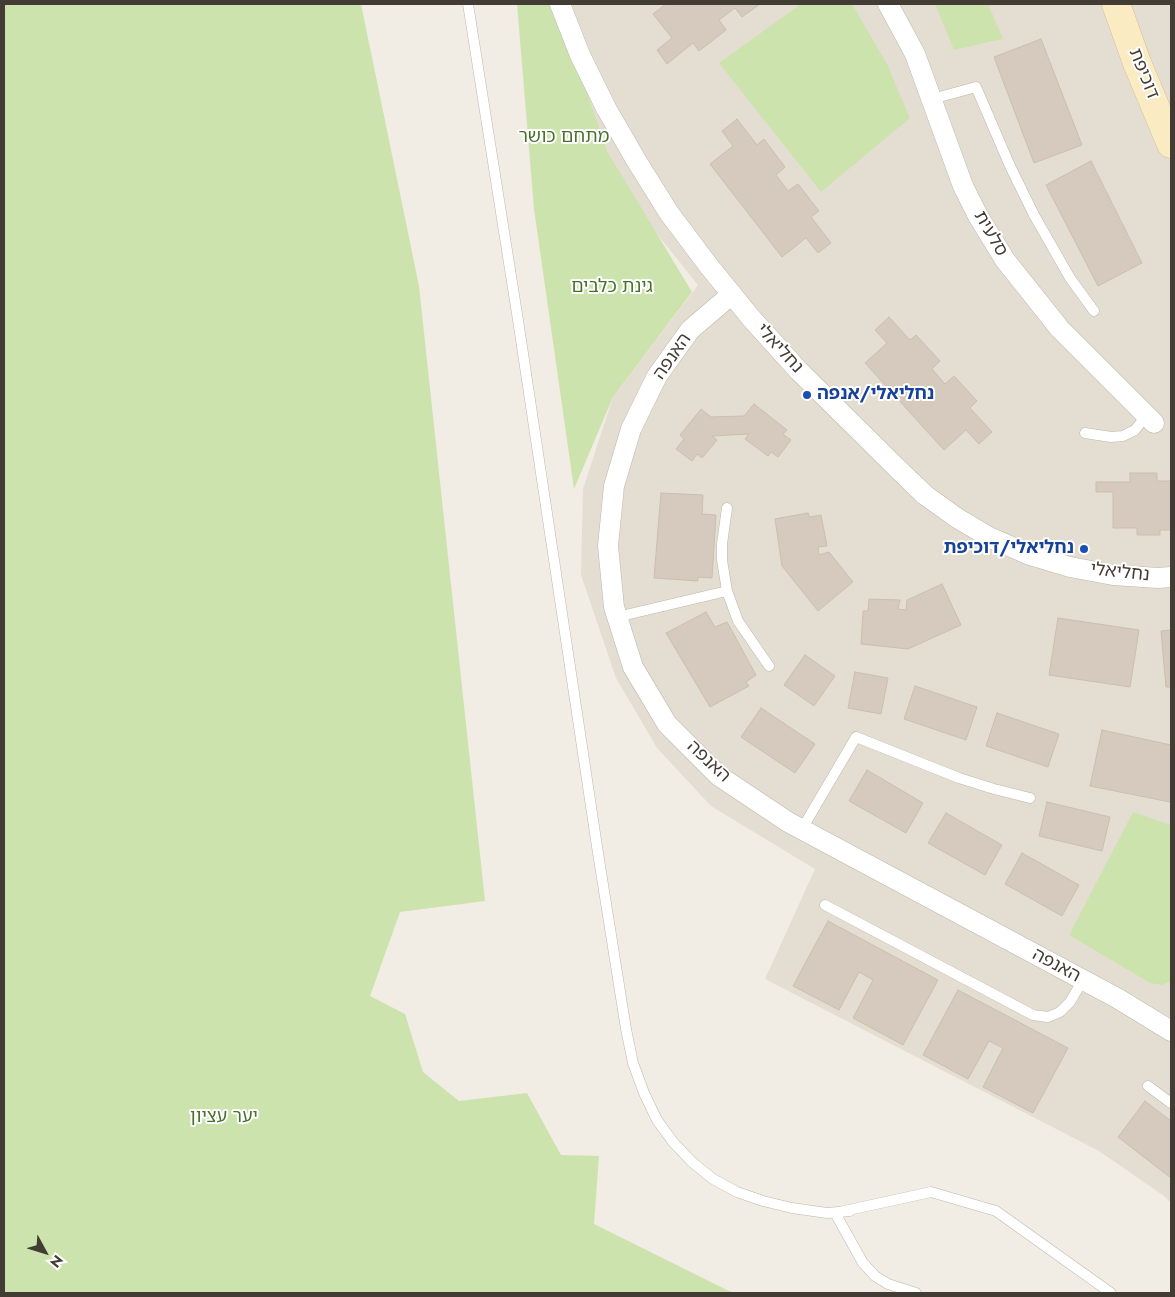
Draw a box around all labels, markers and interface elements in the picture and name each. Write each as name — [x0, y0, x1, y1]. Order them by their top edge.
street label: דוכיפת — [1123, 46, 1163, 102]
park label: מתחם כושר — [519, 127, 609, 149]
street label: סלעית — [968, 207, 1012, 261]
park label: גינת כלבים — [571, 277, 653, 299]
street label: נחליאלי — [751, 320, 807, 378]
street label: האנפה — [649, 330, 697, 384]
place label: נחליאלי/אנפה — [817, 384, 934, 406]
marker: נחליאלי/אנפה — [801, 389, 813, 401]
place label: נחליאלי/דוכיפת — [944, 538, 1074, 560]
marker: נחליאלי/דוכיפת — [1078, 543, 1090, 555]
street label: נחליאלי — [1089, 559, 1151, 587]
street label: האנפה — [682, 737, 734, 787]
street label: האנפה — [1028, 944, 1084, 988]
park label: יער עציון — [190, 1107, 258, 1129]
north arrow — [20, 1227, 70, 1277]
text: N — [45, 1251, 68, 1272]

